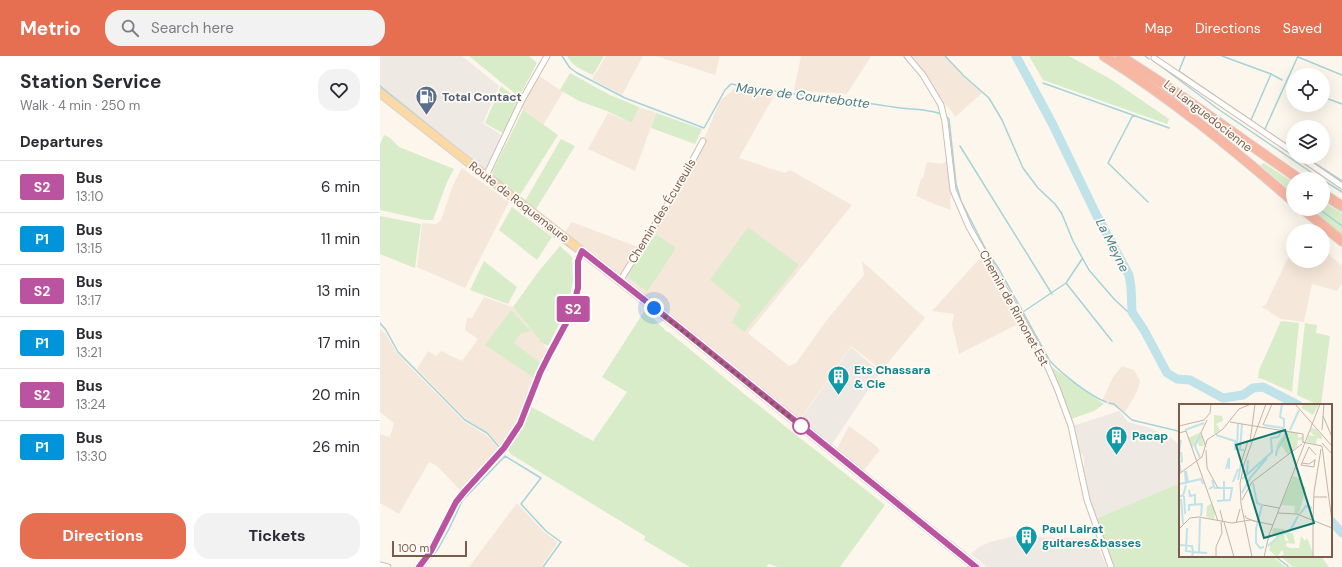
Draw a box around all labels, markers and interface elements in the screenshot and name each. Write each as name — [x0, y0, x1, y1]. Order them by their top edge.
search box — [105, 10, 385, 46]
text: Metrio — [20, 16, 81, 41]
icon: search — [119, 17, 141, 39]
text: Search here — [151, 18, 234, 38]
text: Map — [1145, 19, 1173, 37]
text: Directions — [1195, 19, 1261, 37]
text: Saved — [1283, 19, 1322, 37]
map controls — [1286, 68, 1330, 268]
button: locate — [1286, 68, 1330, 112]
text: Station Service — [20, 69, 162, 94]
button: heart — [318, 69, 360, 111]
street label: La Languedocienne — [1161, 76, 1256, 156]
water label: Mayre de Courtebotte — [735, 79, 871, 112]
fuel station icon: Total Contact — [413, 84, 439, 117]
place label: Total Contact — [442, 89, 522, 105]
text: Walk · 4 min · 250 m — [20, 97, 140, 114]
button: layers — [1286, 120, 1330, 164]
text: Departures — [20, 132, 103, 152]
street label: Chemin des Écureuils — [624, 156, 700, 266]
street label: Route de Roquemaure — [466, 158, 573, 246]
text: Bus — [76, 168, 103, 188]
button: + — [1286, 172, 1330, 216]
text: 6 min — [321, 177, 360, 197]
text: S2 — [34, 178, 50, 196]
text: 13:10 — [76, 188, 103, 205]
water label: La Meyne — [1092, 216, 1133, 275]
text: Bus — [76, 220, 103, 240]
button: − — [1286, 224, 1330, 268]
text: 11 min — [321, 229, 360, 249]
text: P1 — [35, 230, 49, 248]
text: 13:15 — [76, 240, 102, 257]
street label: Chemin de Rimonet Est — [975, 247, 1053, 369]
text: Bus — [76, 272, 103, 292]
text: 13 min — [317, 281, 360, 301]
text: S2 — [34, 282, 50, 300]
text: 13:17 — [76, 292, 101, 309]
line badge: S2 — [555, 296, 591, 322]
your location — [644, 298, 664, 318]
text: S2 — [565, 300, 581, 318]
text: Bus — [76, 324, 103, 344]
text: 17 min — [318, 333, 360, 353]
text: P1 — [35, 334, 49, 352]
text: 13:21 — [76, 344, 102, 361]
place label: Ets Chassara & Cie — [854, 362, 930, 392]
building icon: Ets Chassara & Cie — [825, 364, 851, 397]
text: Bus — [76, 376, 103, 396]
text: 20 min — [312, 385, 360, 405]
text: S2 — [34, 386, 50, 404]
text: 13:24 — [76, 396, 106, 413]
inset map — [1179, 404, 1332, 557]
unlabelled marker — [792, 417, 810, 435]
building icon: Pacap — [1103, 423, 1129, 456]
text: Bus — [76, 428, 103, 448]
place label: Pacap — [1132, 428, 1168, 444]
text: 26 min — [312, 437, 360, 457]
text: P1 — [35, 438, 49, 456]
text: 13:30 — [76, 448, 107, 465]
button: Directions — [20, 513, 186, 559]
button: Tickets — [194, 513, 360, 559]
place label: Paul Lairat guitares&basses — [1042, 521, 1141, 551]
building icon: Paul Lairat guitares&basses — [1014, 523, 1040, 556]
scale bar — [392, 539, 467, 558]
text: 100 m — [398, 541, 429, 555]

